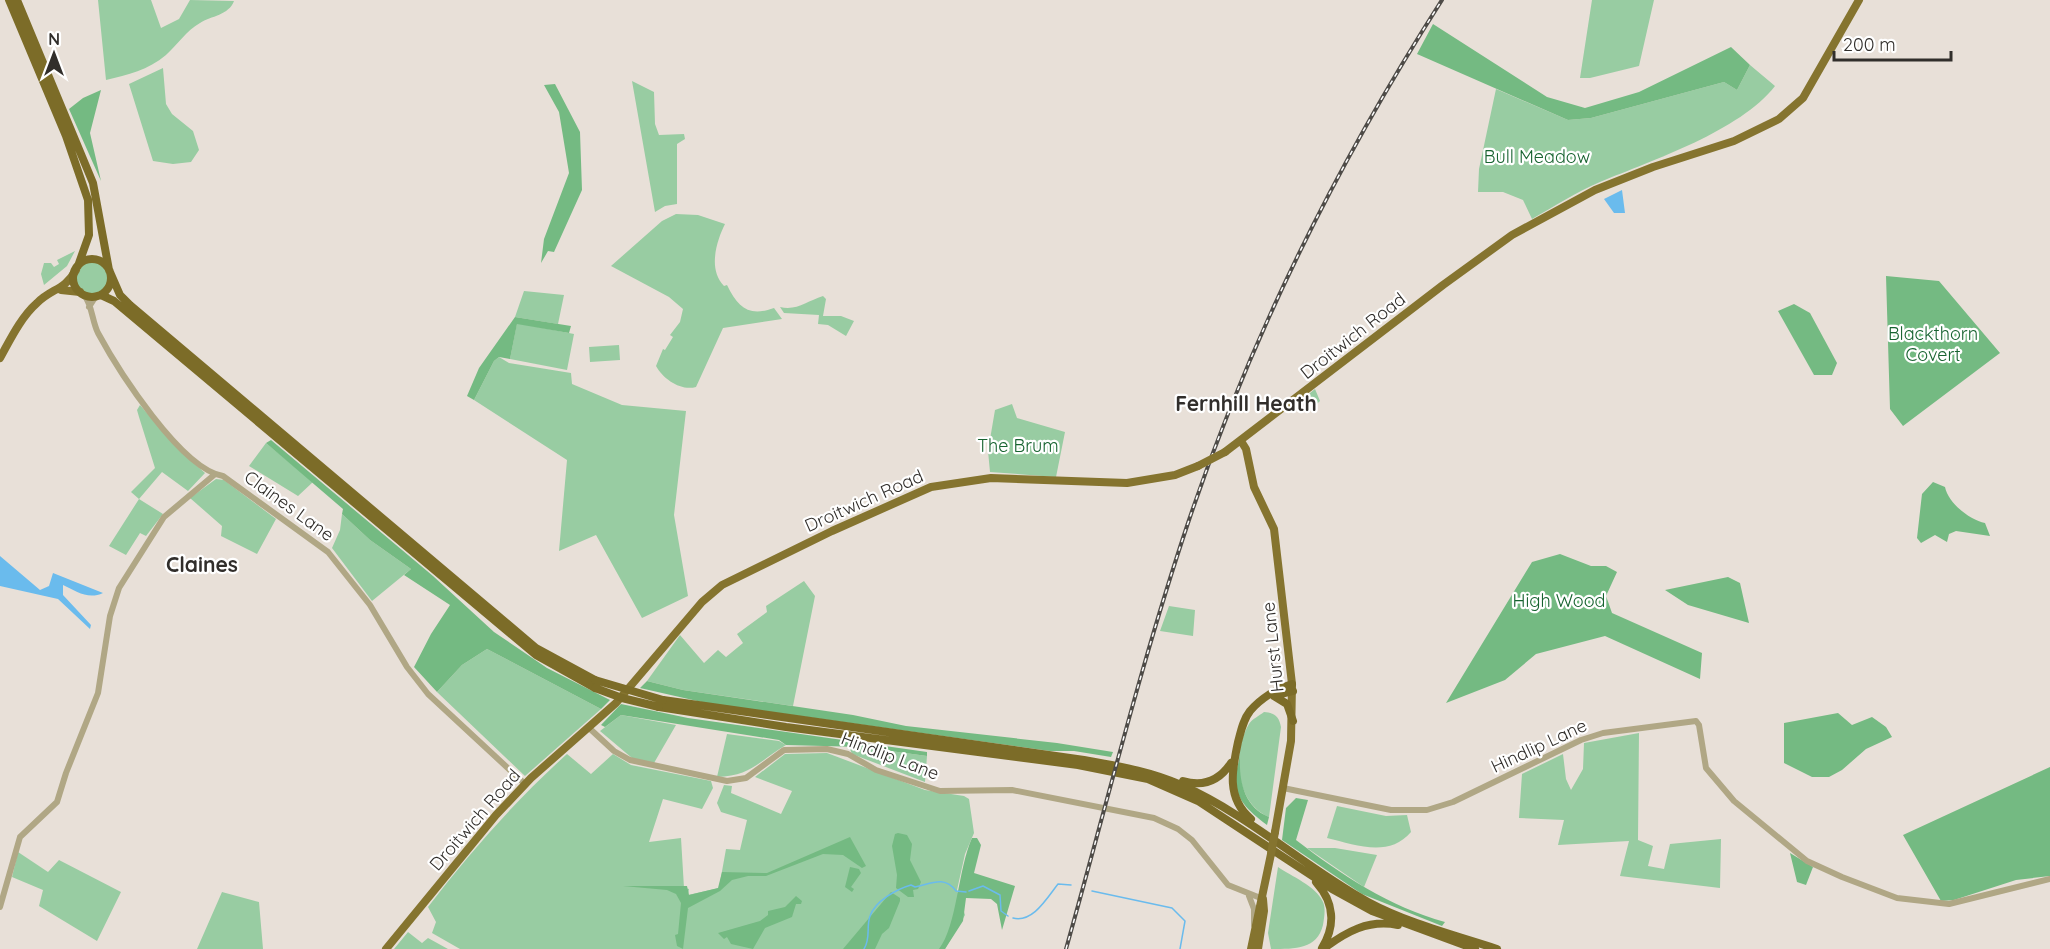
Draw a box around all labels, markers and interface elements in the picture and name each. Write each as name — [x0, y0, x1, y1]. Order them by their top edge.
north arrow — [24, 24, 84, 84]
scale bar — [1834, 24, 1951, 62]
text: N — [48, 29, 60, 49]
text: 200 m — [1843, 33, 1896, 56]
park label: Bull Meadow — [1484, 145, 1590, 168]
street label: Droitwich Road — [1295, 287, 1410, 384]
park label: Blackthorn Covert — [1888, 322, 1978, 366]
district label: Fernhill Heath — [1175, 390, 1317, 416]
park label: The Brum — [977, 434, 1059, 457]
street label: Droitwich Road — [801, 464, 927, 537]
street label: Claines Lane — [240, 465, 339, 546]
district label: Claines — [166, 551, 238, 577]
park label: High Wood — [1513, 589, 1605, 612]
street label: Hurst Lane — [1256, 601, 1289, 693]
street label: Hindlip Lane — [1487, 713, 1590, 778]
street label: Hindlip Lane — [838, 726, 942, 785]
street label: Droitwich Road — [424, 764, 525, 875]

